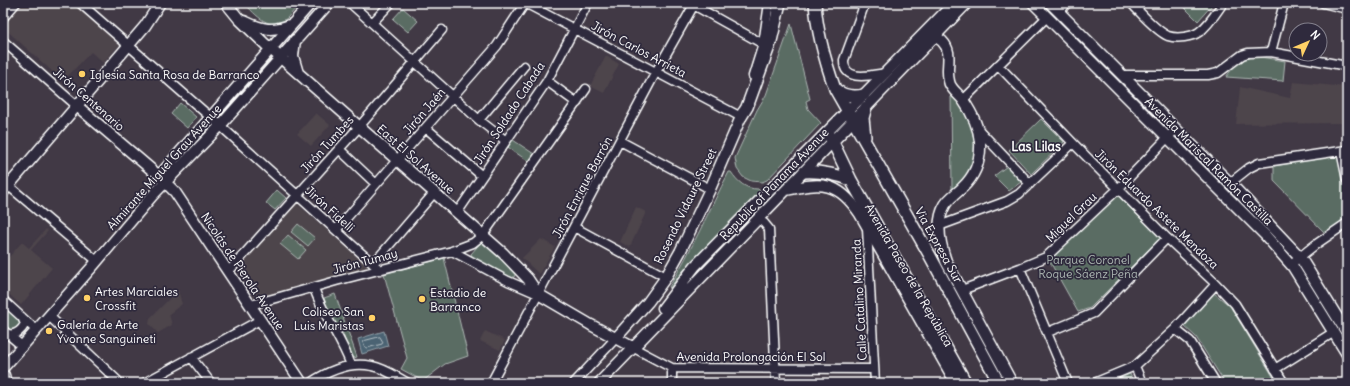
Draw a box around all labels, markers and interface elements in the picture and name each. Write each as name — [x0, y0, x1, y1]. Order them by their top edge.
street label: Jirón Carlos Arrieta — [589, 18, 689, 80]
north arrow — [1288, 22, 1328, 62]
text: N — [1308, 27, 1323, 43]
street label: Jirón Soldado Cabada — [470, 59, 548, 167]
street label: Jirón Centenario — [50, 64, 128, 134]
place label: Iglesia Santa Rosa de Barranco — [90, 67, 260, 82]
marker: Iglesia Santa Rosa de Barranco — [77, 69, 87, 79]
street label: Jirón Jaén — [400, 85, 448, 137]
street label: Avenida Mariscal Ramón Castilla — [1142, 94, 1276, 228]
street label: Almirante Miguel Grau Avenue — [104, 101, 224, 233]
street label: Jirón Tumbes — [297, 112, 357, 176]
street label: East El Sol Avenue — [374, 121, 458, 197]
street label: Republic of Panama Avenue — [716, 125, 832, 243]
street label: Jirón Enrique Barrón — [549, 134, 615, 240]
district label: Las Lilas — [1011, 138, 1061, 155]
street label: Rosendo Vidaure Street — [650, 146, 720, 266]
street label: Jirón Eduardo Astete Mendoza — [1092, 146, 1222, 272]
street label: Jirón Fidelli — [302, 183, 358, 235]
street label: Miguel Grau — [1042, 189, 1100, 245]
street label: Avenida Paseo de la República — [862, 201, 956, 349]
street label: Via Expresa Sur — [912, 204, 966, 286]
street label: Nicolás de Pierola Avenue — [198, 209, 288, 333]
street label: Calle Catalino Miranda — [848, 239, 870, 361]
street label: Jirón Tumay — [331, 245, 399, 277]
park label: Parque Coronel Roque Sáenz Peña — [1038, 252, 1138, 281]
place label: Artes Marciales Crossfit — [95, 284, 178, 313]
place label: Estadio de Barranco — [430, 285, 486, 314]
marker: Artes Marciales Crossfit — [82, 293, 92, 303]
marker: Estadio de Barranco — [417, 294, 427, 304]
place label: Coliseo San Luis Maristas — [294, 304, 364, 333]
marker: Coliseo San Luis Maristas — [367, 313, 377, 323]
place label: Galería de Arte Yvonne Sanguineti — [57, 317, 156, 346]
marker: Galería de Arte Yvonne Sanguineti — [44, 326, 54, 336]
street label: Avenida Prolongación El Sol — [677, 349, 825, 364]

